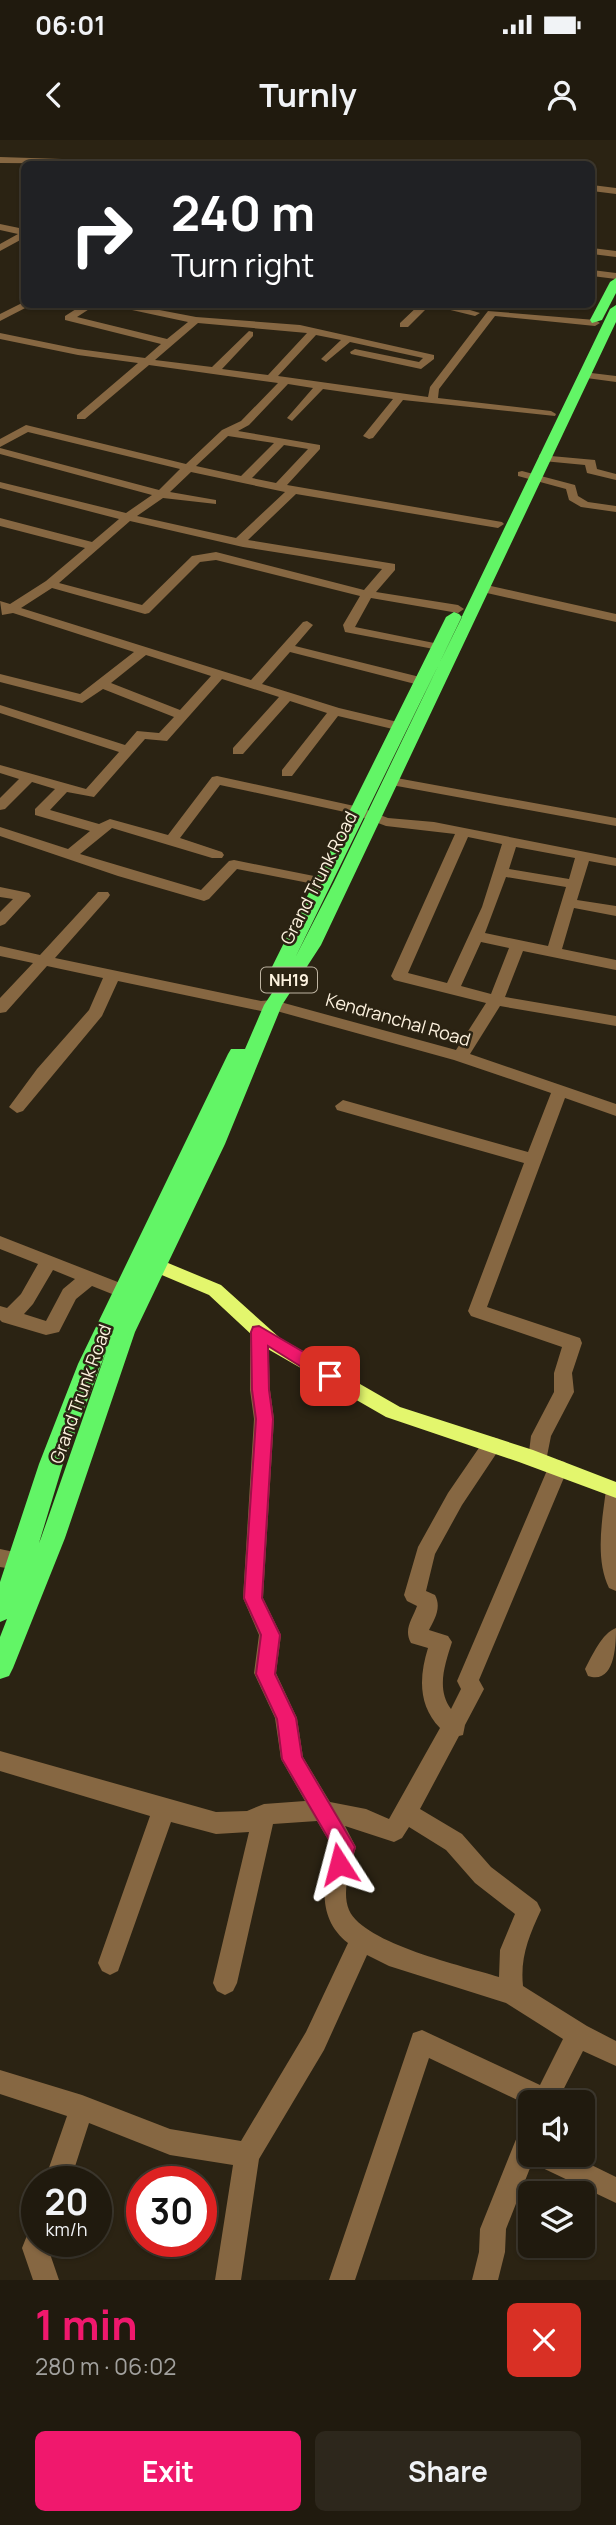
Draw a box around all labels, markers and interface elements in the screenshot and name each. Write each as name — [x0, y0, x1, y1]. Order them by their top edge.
text: 06:01 — [35, 7, 106, 43]
text: Turnly — [259, 73, 357, 117]
icon: back — [35, 76, 73, 114]
icon: person — [543, 76, 581, 114]
text: 240 m — [171, 179, 315, 246]
icon: right — [56, 189, 147, 280]
text: Turn right — [171, 243, 314, 287]
street label: Grand Trunk Road — [274, 807, 362, 948]
road number: NH19 — [261, 968, 317, 992]
street label: Kendranchal Road — [323, 987, 473, 1051]
street label: Grand Trunk Road — [44, 1321, 116, 1467]
pin — [300, 1346, 360, 1406]
icon: arrive — [311, 1357, 349, 1395]
position arrow — [302, 1827, 376, 1901]
map controls — [518, 2090, 595, 2258]
button: sound — [518, 2090, 595, 2167]
speed limit sign: 30 — [126, 2166, 217, 2257]
text: 20 — [45, 2178, 88, 2226]
button: layers — [518, 2181, 595, 2258]
text: km/h — [46, 2217, 87, 2241]
text: 1 min — [35, 2295, 138, 2353]
button: close — [507, 2303, 581, 2377]
text: 280 m · 06:02 — [35, 2350, 176, 2382]
button: Exit — [35, 2431, 301, 2511]
button: Share — [315, 2431, 581, 2511]

